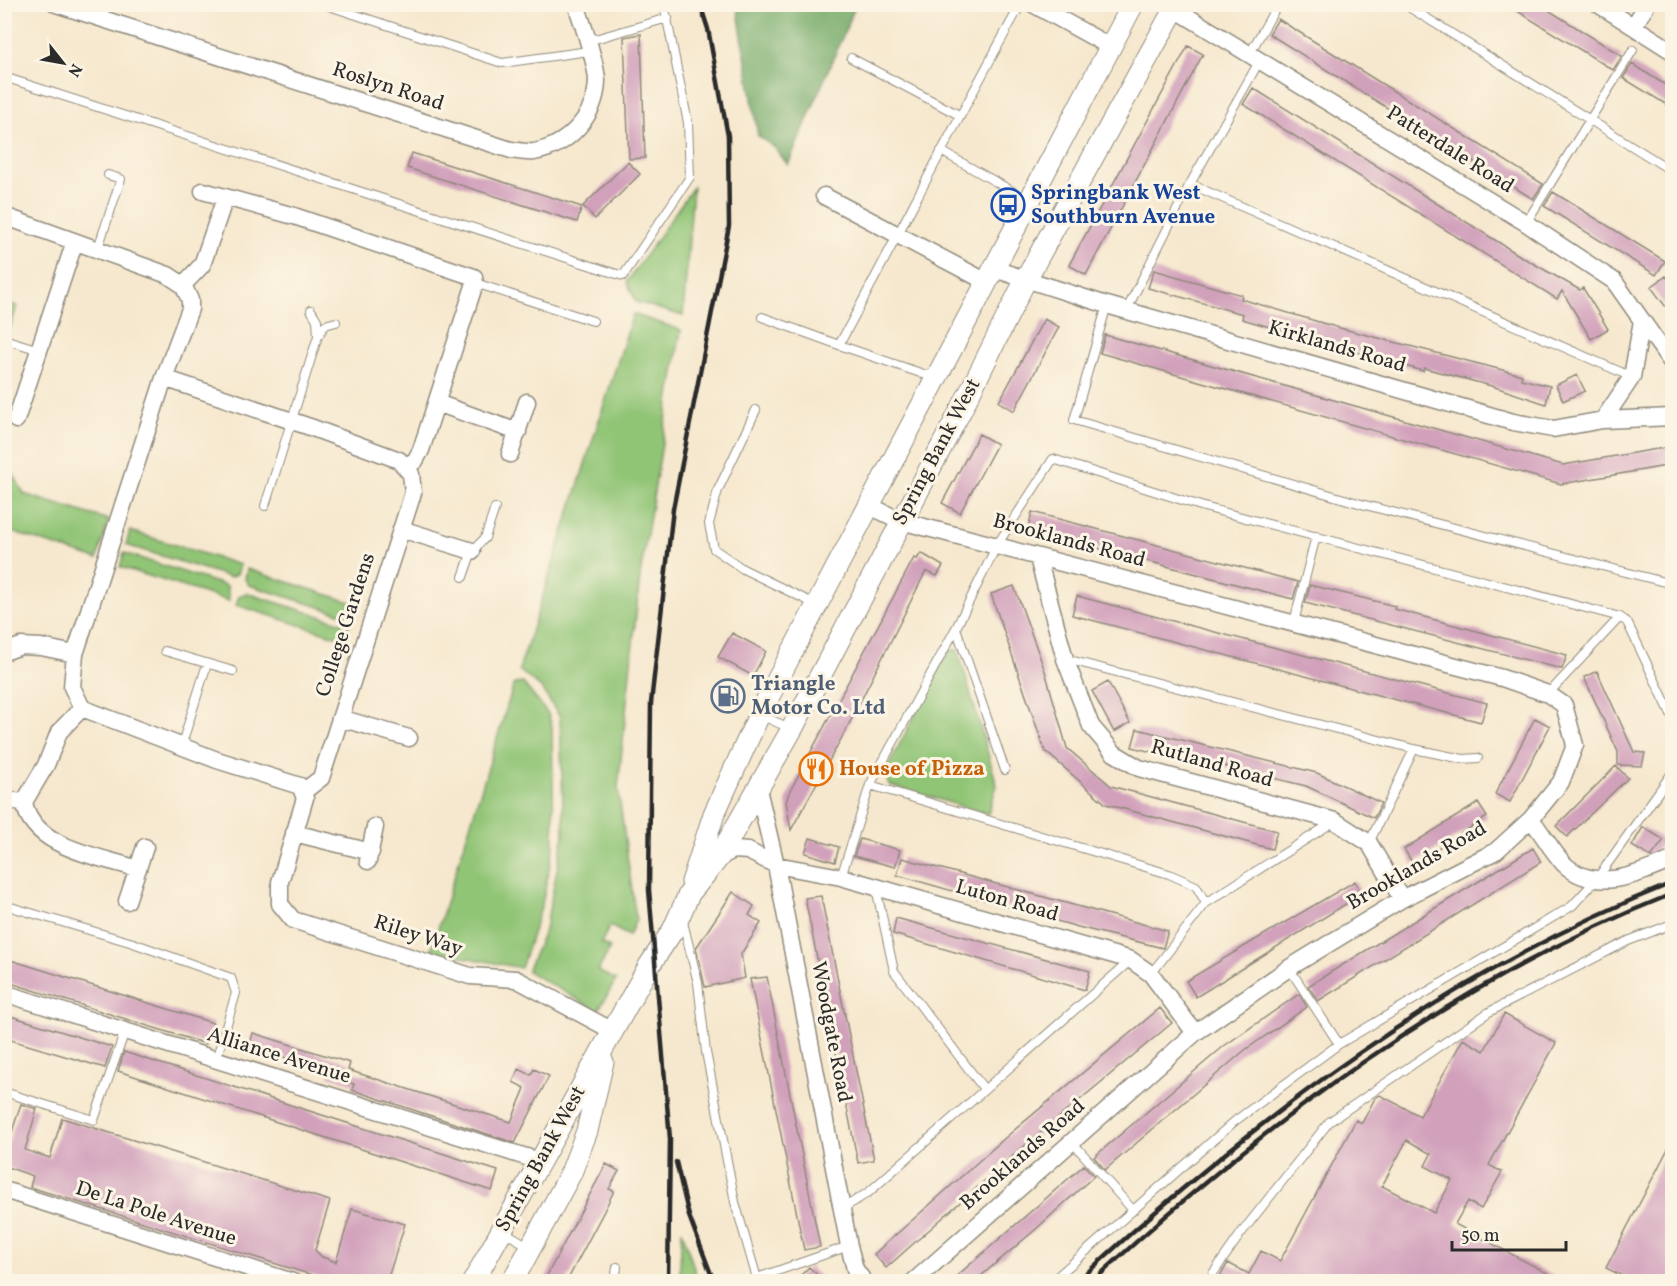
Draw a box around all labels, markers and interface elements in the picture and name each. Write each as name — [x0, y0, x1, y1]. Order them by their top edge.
north arrow — [33, 33, 93, 93]
street label: Roslyn Road — [328, 55, 448, 119]
text: N — [62, 59, 87, 81]
street label: Patterdale Road — [1381, 99, 1519, 201]
place label: Springbank West Southburn Avenue — [1031, 179, 1215, 232]
bus stop icon: Springbank West Southburn Avenue — [990, 187, 1026, 223]
street label: Kirklands Road — [1264, 313, 1410, 381]
street label: Spring Bank West — [886, 373, 988, 531]
street label: Brooklands Road — [989, 507, 1149, 575]
street label: College Gardens — [309, 549, 383, 701]
place label: Triangle Motor Co. Ltd — [751, 670, 886, 723]
fuel station icon: Triangle Motor Co. Ltd — [710, 678, 746, 714]
street label: Rutland Road — [1147, 733, 1277, 795]
restaurant icon: House of Pizza — [798, 751, 834, 787]
place label: House of Pizza — [839, 755, 985, 784]
street label: Brooklands Road — [1342, 814, 1492, 918]
street label: Luton Road — [952, 872, 1062, 930]
street label: Riley Way — [370, 908, 467, 964]
street label: Woodgate Road — [803, 959, 859, 1105]
street label: Alliance Avenue — [204, 1020, 354, 1092]
street label: Spring Bank West — [489, 1081, 593, 1237]
street label: Brooklands Road — [954, 1092, 1092, 1218]
street label: De La Pole Avenue — [72, 1174, 240, 1254]
scale bar — [1452, 1214, 1566, 1252]
text: 50 m — [1461, 1224, 1500, 1249]

